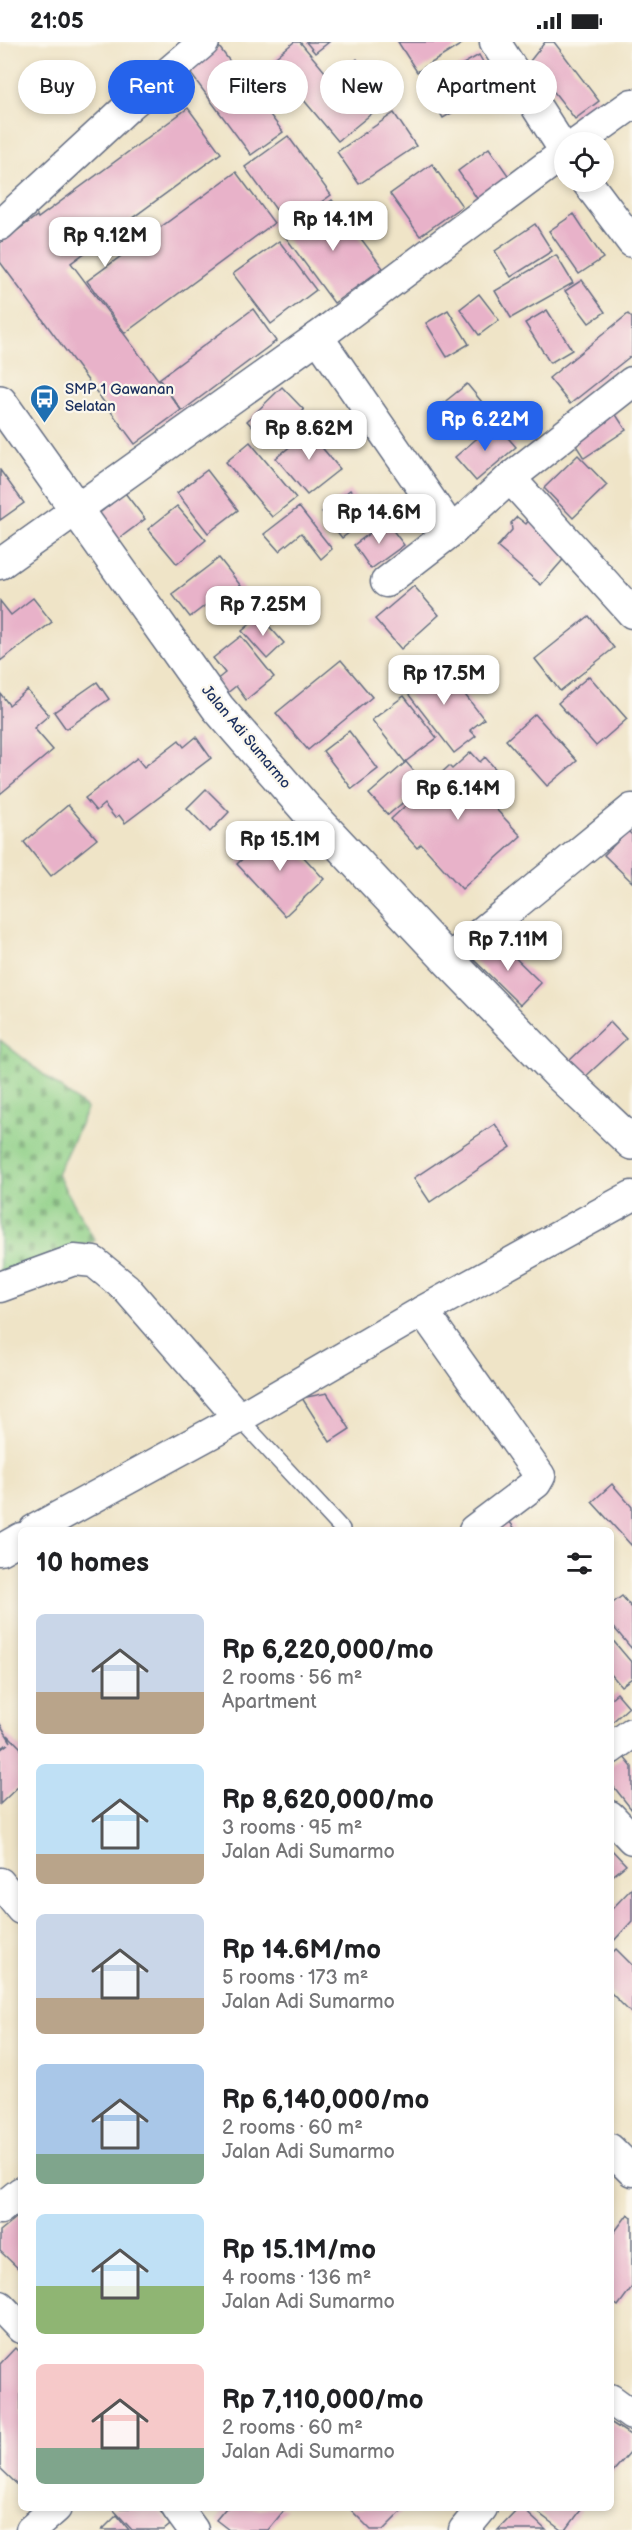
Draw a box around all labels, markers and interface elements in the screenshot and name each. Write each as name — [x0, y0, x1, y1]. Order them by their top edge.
text: 21:05 — [30, 8, 84, 35]
chip: Buy — [18, 60, 96, 114]
chip: Rent — [108, 60, 195, 114]
chip: Filters — [207, 60, 308, 114]
chip: New — [320, 60, 404, 114]
chip: Apartment — [416, 60, 557, 114]
map controls — [554, 132, 614, 192]
button: locate — [554, 132, 614, 192]
pin: Rp 14.1M — [271, 201, 395, 252]
text: Rp 14.1M — [293, 208, 373, 232]
pin: Rp 9.12M — [43, 217, 167, 268]
text: Rp 9.12M — [63, 224, 147, 248]
place label: SMP 1 Gawanan Selatan — [65, 380, 174, 416]
bus stop icon: SMP 1 Gawanan Selatan — [28, 382, 60, 424]
pin: Rp 6.22M — [423, 401, 547, 452]
text: Rp 6.22M — [441, 408, 529, 432]
pin: Rp 8.62M — [247, 410, 371, 461]
text: Rp 8.62M — [265, 417, 353, 441]
pin: Rp 14.6M — [317, 494, 441, 545]
text: Rp 14.6M — [337, 501, 421, 525]
pin: Rp 7.25M — [201, 586, 325, 637]
text: Rp 7.25M — [220, 593, 306, 617]
pin: Rp 17.5M — [382, 655, 506, 706]
text: Rp 17.5M — [402, 662, 486, 686]
street label: Jalan Adi Sumarmo — [197, 681, 295, 793]
pin: Rp 6.14M — [396, 770, 520, 821]
text: Rp 6.14M — [416, 777, 500, 801]
pin: Rp 15.1M — [218, 821, 342, 872]
text: Rp 15.1M — [240, 828, 320, 852]
pin: Rp 7.11M — [446, 921, 570, 972]
text: Rp 7.11M — [468, 928, 548, 952]
icon: filters — [563, 1547, 596, 1580]
text: 10 homes — [36, 1548, 149, 1579]
text: Rp 6,220,000/mo — [222, 1635, 434, 1666]
icon: home — [84, 1638, 156, 1710]
text: 2 rooms · 56 m² — [222, 1666, 362, 1690]
text: Apartment — [222, 1690, 317, 1714]
text: Rp 8,620,000/mo — [222, 1785, 434, 1816]
icon: home — [84, 1788, 156, 1860]
text: 3 rooms · 95 m² — [222, 1816, 362, 1840]
text: Jalan Adi Sumarmo — [222, 1840, 395, 1864]
text: Rp 14.6M/mo — [222, 1935, 381, 1966]
icon: home — [84, 1938, 156, 2010]
text: 5 rooms · 173 m² — [222, 1966, 368, 1990]
text: Jalan Adi Sumarmo — [222, 1990, 395, 2014]
text: Rp 6,140,000/mo — [222, 2085, 429, 2116]
icon: home — [84, 2088, 156, 2160]
text: 2 rooms · 60 m² — [222, 2116, 363, 2140]
text: Jalan Adi Sumarmo — [222, 2140, 395, 2164]
text: Rp 15.1M/mo — [222, 2235, 376, 2266]
icon: home — [84, 2238, 156, 2310]
text: 4 rooms · 136 m² — [222, 2266, 371, 2290]
text: Jalan Adi Sumarmo — [222, 2290, 395, 2314]
text: Rp 7,110,000/mo — [222, 2385, 424, 2416]
icon: home — [84, 2388, 156, 2460]
text: 2 rooms · 60 m² — [222, 2416, 363, 2440]
text: Jalan Adi Sumarmo — [222, 2440, 395, 2464]

